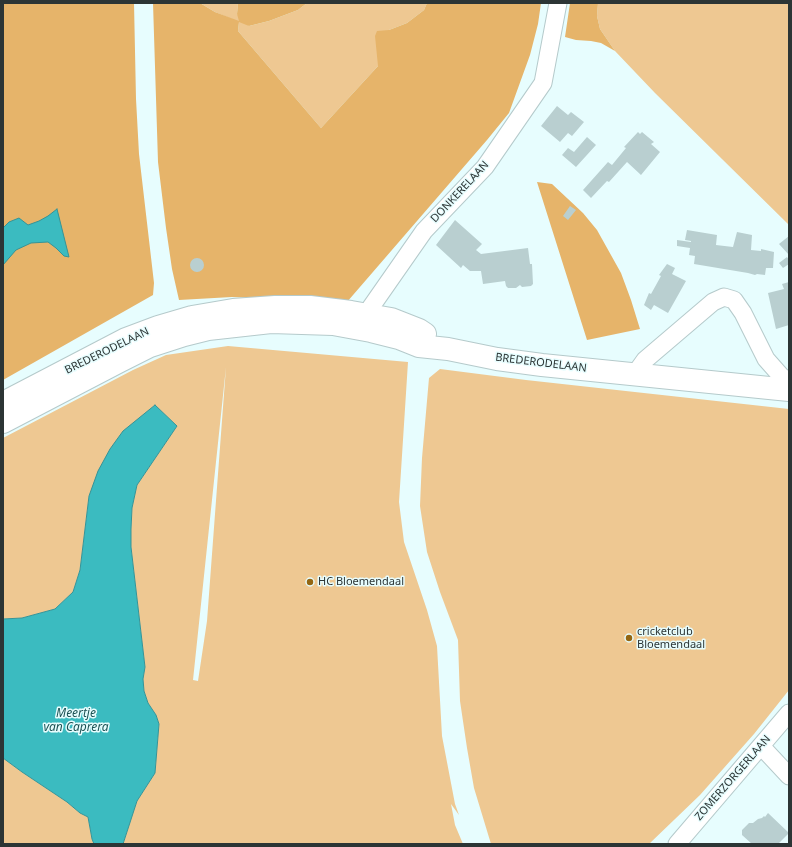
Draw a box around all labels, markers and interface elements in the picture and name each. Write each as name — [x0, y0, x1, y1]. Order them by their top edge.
street label: DONKERELAAN — [428, 159, 492, 225]
street label: BREDERODELAAN — [63, 325, 151, 377]
street label: BREDERODELAAN — [495, 351, 587, 375]
place label: HC Bloemendaal — [318, 575, 404, 589]
marker: HC Bloemendaal — [305, 577, 315, 587]
place label: cricketclub Bloemendaal — [637, 625, 705, 651]
marker: cricketclub Bloemendaal — [624, 633, 634, 643]
water label: Meertje van Caprera — [43, 707, 109, 735]
street label: ZOMERZORGERLAAN — [692, 733, 774, 823]

